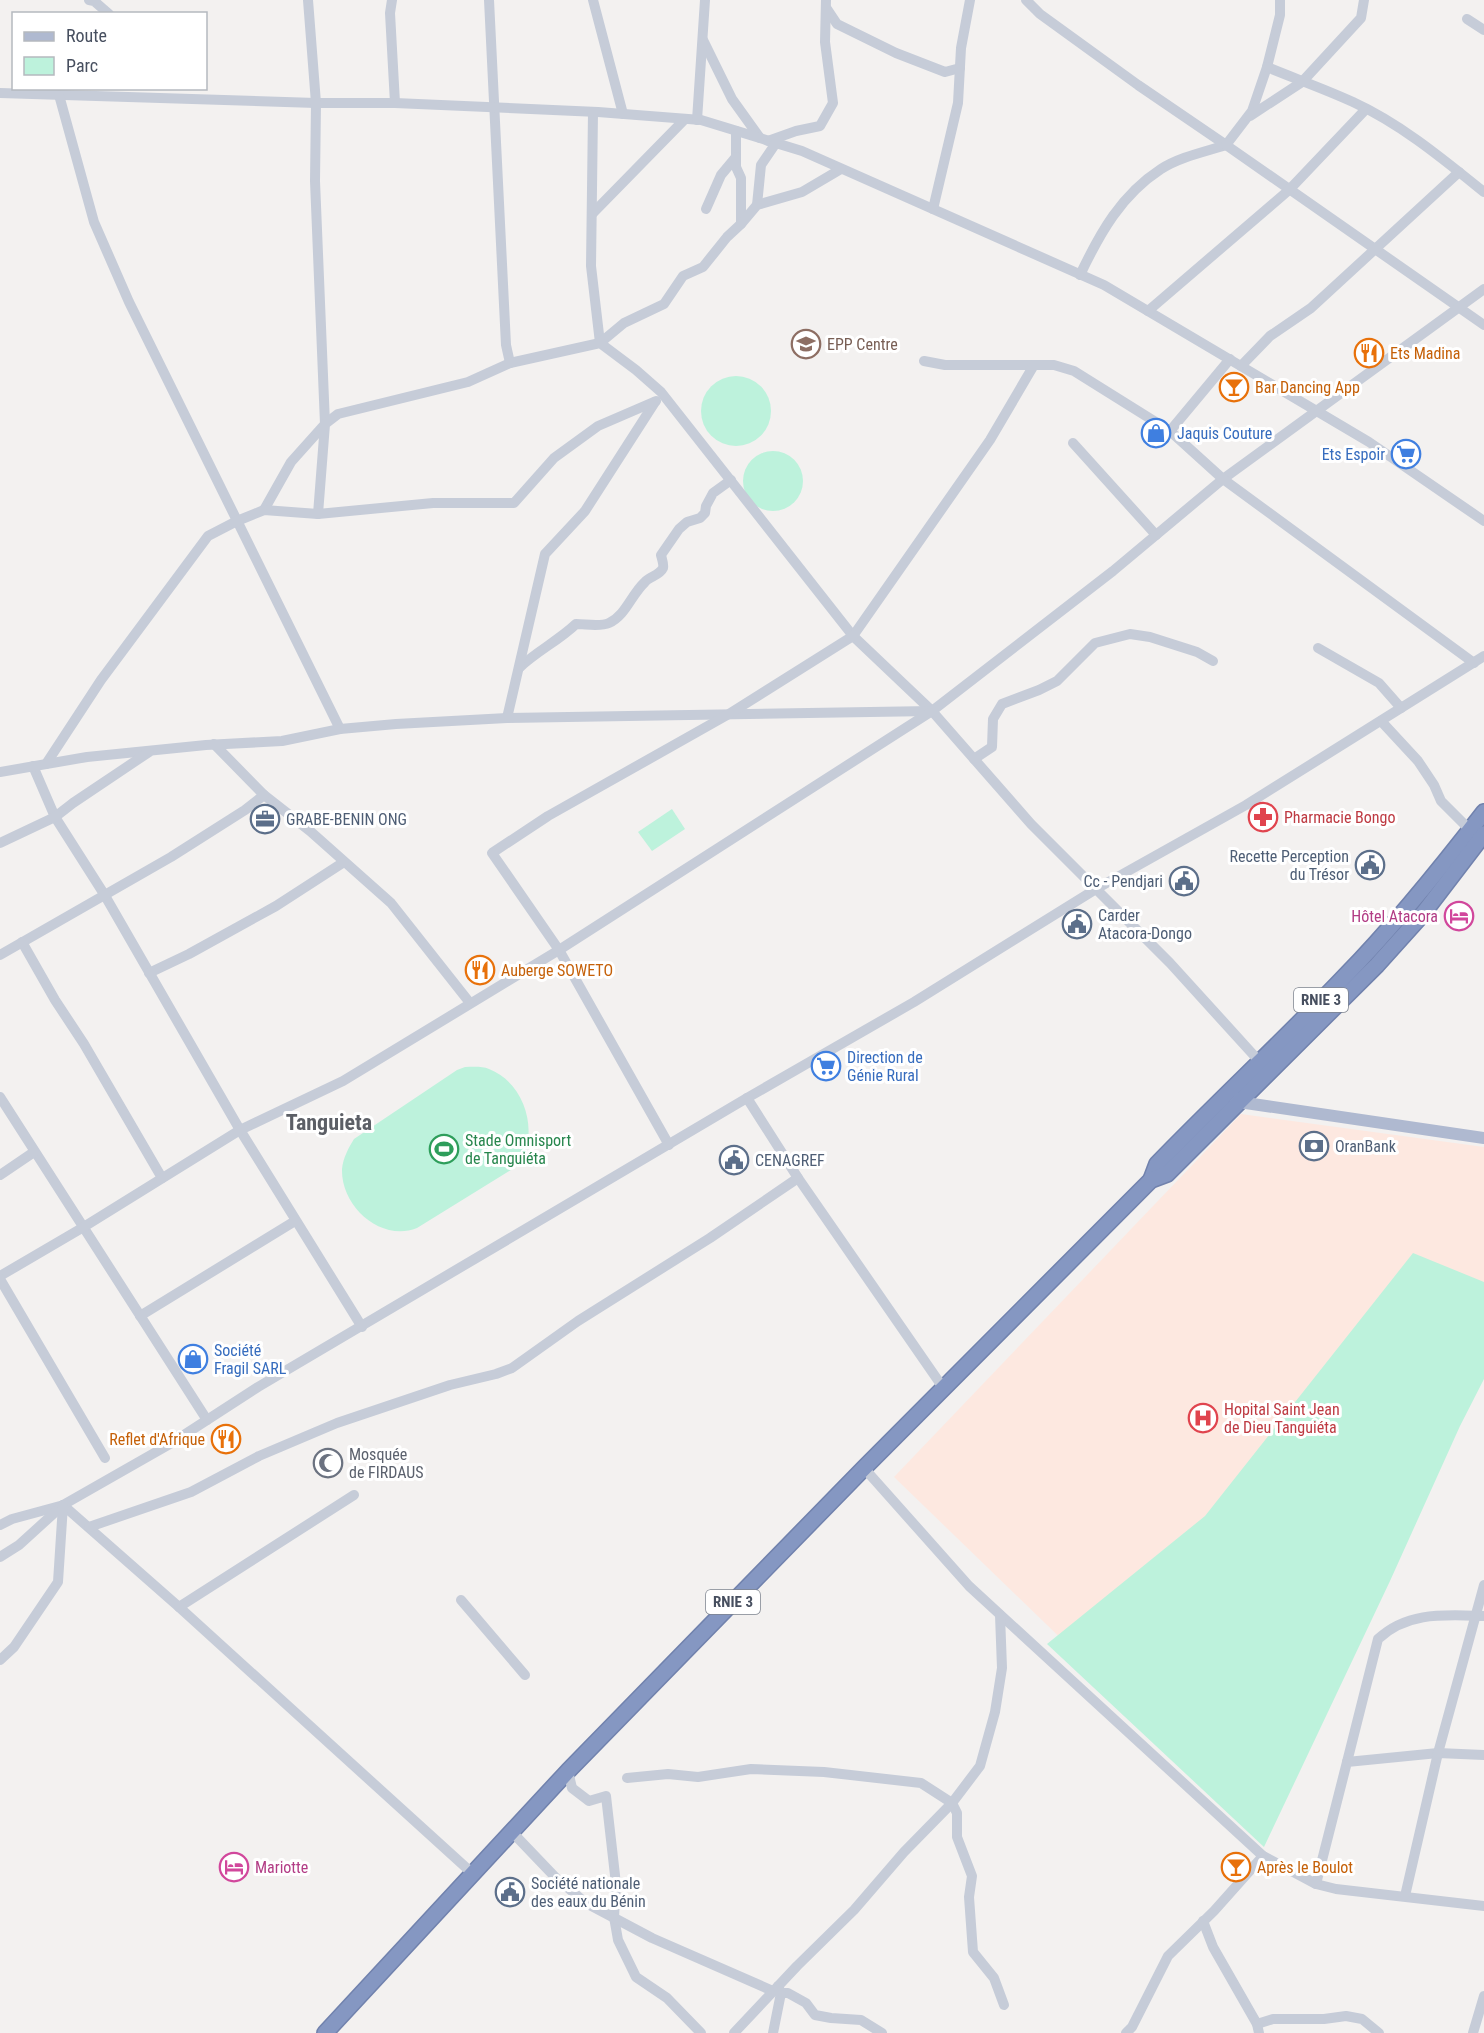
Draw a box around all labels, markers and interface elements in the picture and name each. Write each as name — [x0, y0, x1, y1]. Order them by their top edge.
legend — [12, 12, 207, 90]
text: Route — [66, 25, 107, 46]
text: Parc — [66, 55, 98, 76]
school or university icon: EPP Centre — [790, 328, 822, 360]
place label: EPP Centre — [827, 335, 898, 354]
restaurant icon: Ets Madina — [1353, 337, 1385, 369]
place label: Ets Madina — [1390, 344, 1460, 363]
bar icon: Bar Dancing App — [1218, 371, 1250, 403]
place label: Bar Dancing App — [1255, 378, 1360, 397]
shop icon: Jaquis Couture — [1140, 417, 1172, 449]
place label: Jaquis Couture — [1177, 424, 1272, 443]
supermarket icon: Ets Espoir — [1390, 438, 1422, 470]
place label: Ets Espoir — [1322, 445, 1385, 464]
pharmacy icon: Pharmacie Bongo — [1247, 801, 1279, 833]
office icon: GRABE-BENIN ONG — [249, 803, 281, 835]
place label: Pharmacie Bongo — [1284, 808, 1396, 827]
place label: GRABE-BENIN ONG — [286, 810, 407, 829]
place label: Recette Perception du Trésor — [1230, 847, 1349, 884]
public building icon: Recette Perception du Trésor — [1354, 849, 1386, 881]
public building icon: Cc - Pendjari — [1168, 865, 1200, 897]
place label: Cc - Pendjari — [1083, 872, 1163, 891]
hotel icon: Hôtel Atacora — [1443, 900, 1475, 932]
place label: Carder Atacora-Dongo — [1098, 906, 1192, 943]
place label: Hôtel Atacora — [1351, 907, 1438, 926]
public building icon: Carder Atacora-Dongo — [1061, 908, 1093, 940]
restaurant icon: Auberge SOWETO — [464, 954, 496, 986]
place label: Auberge SOWETO — [501, 961, 613, 980]
road number: RNIE 3 — [1294, 988, 1348, 1012]
place label: Direction de Génie Rural — [847, 1048, 923, 1085]
supermarket icon: Direction de Génie Rural — [810, 1050, 842, 1082]
district label: Tanguieta — [286, 1110, 372, 1135]
bank icon: OranBank — [1298, 1130, 1330, 1162]
place label: Stade Omnisport de Tanguiéta — [465, 1131, 571, 1168]
sports icon: Stade Omnisport de Tanguiéta — [428, 1133, 460, 1165]
place label: OranBank — [1335, 1137, 1397, 1156]
public building icon: CENAGREF — [718, 1144, 750, 1176]
place label: CENAGREF — [755, 1151, 825, 1170]
place label: Société Fragil SARL — [214, 1341, 287, 1378]
shop icon: Société Fragil SARL — [177, 1343, 209, 1375]
place label: Hopital Saint Jean de Dieu Tanguiéta — [1224, 1400, 1340, 1437]
hospital icon: Hopital Saint Jean de Dieu Tanguiéta — [1187, 1402, 1219, 1434]
restaurant icon: Reflet d'Afrique — [210, 1423, 242, 1455]
place label: Reflet d'Afrique — [109, 1430, 205, 1449]
place label: Mosquée de FIRDAUS — [349, 1445, 424, 1482]
mosque icon: Mosquée de FIRDAUS — [312, 1447, 344, 1479]
road number: RNIE 3 — [706, 1590, 760, 1614]
hotel icon: Mariotte — [218, 1851, 250, 1883]
bar icon: Après le Boulot — [1220, 1851, 1252, 1883]
place label: Mariotte — [255, 1858, 308, 1877]
place label: Après le Boulot — [1257, 1858, 1353, 1877]
place label: Société nationale des eaux du Bénin — [531, 1874, 646, 1911]
public building icon: Société nationale des eaux du Bénin — [494, 1876, 526, 1908]

